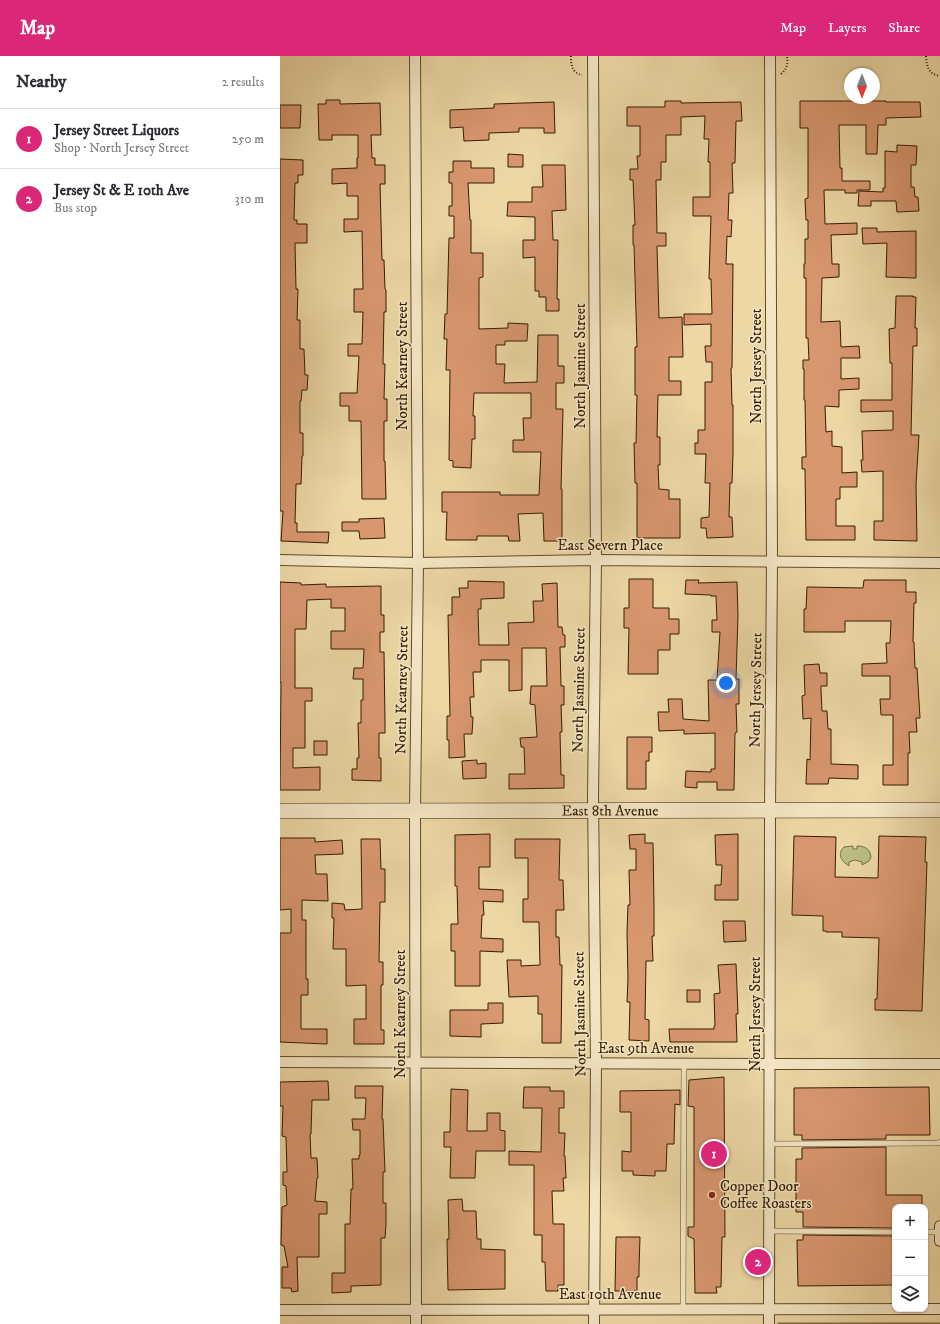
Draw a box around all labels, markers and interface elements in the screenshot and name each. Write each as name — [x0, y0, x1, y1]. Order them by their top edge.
text: Map — [20, 17, 55, 40]
text: Map — [780, 19, 806, 37]
text: Layers — [828, 19, 866, 37]
text: Share — [888, 19, 920, 37]
north arrow — [844, 68, 880, 104]
text: Nearby — [16, 71, 66, 93]
text: 2 results — [222, 74, 264, 90]
text: Jersey Street Liquors — [54, 121, 179, 140]
text: 1 — [27, 131, 31, 147]
text: 250 m — [232, 131, 264, 147]
text: Shop · North Jersey Street — [54, 140, 189, 156]
text: Jersey St & E 10th Ave — [54, 181, 189, 200]
text: 2 — [26, 191, 32, 207]
text: 310 m — [235, 191, 264, 207]
text: Bus stop — [54, 200, 97, 216]
street label: North Kearney Street — [393, 301, 412, 431]
street label: North Jasmine Street — [571, 303, 590, 429]
street label: North Jersey Street — [747, 308, 766, 424]
street label: East Severn Place — [557, 536, 663, 555]
street label: North Kearney Street — [391, 625, 413, 755]
street label: North Jasmine Street — [568, 627, 590, 753]
street label: North Jersey Street — [745, 632, 767, 748]
your location — [716, 673, 736, 693]
street label: East 8th Avenue — [562, 801, 658, 820]
street label: North Kearney Street — [391, 949, 410, 1079]
street label: North Jasmine Street — [569, 951, 591, 1077]
street label: North Jersey Street — [746, 956, 765, 1072]
street label: East 9th Avenue — [598, 1039, 694, 1058]
pin: 1 — [701, 1139, 727, 1169]
place label: Copper Door Coffee Roasters — [720, 1177, 811, 1213]
marker: Copper Door Coffee Roasters — [707, 1190, 717, 1200]
map controls — [892, 1204, 928, 1312]
button: + — [892, 1204, 928, 1240]
button: − — [892, 1240, 928, 1276]
pin: 2 — [745, 1247, 771, 1277]
button: layers — [892, 1276, 928, 1312]
street label: East 10th Avenue — [559, 1285, 661, 1304]

